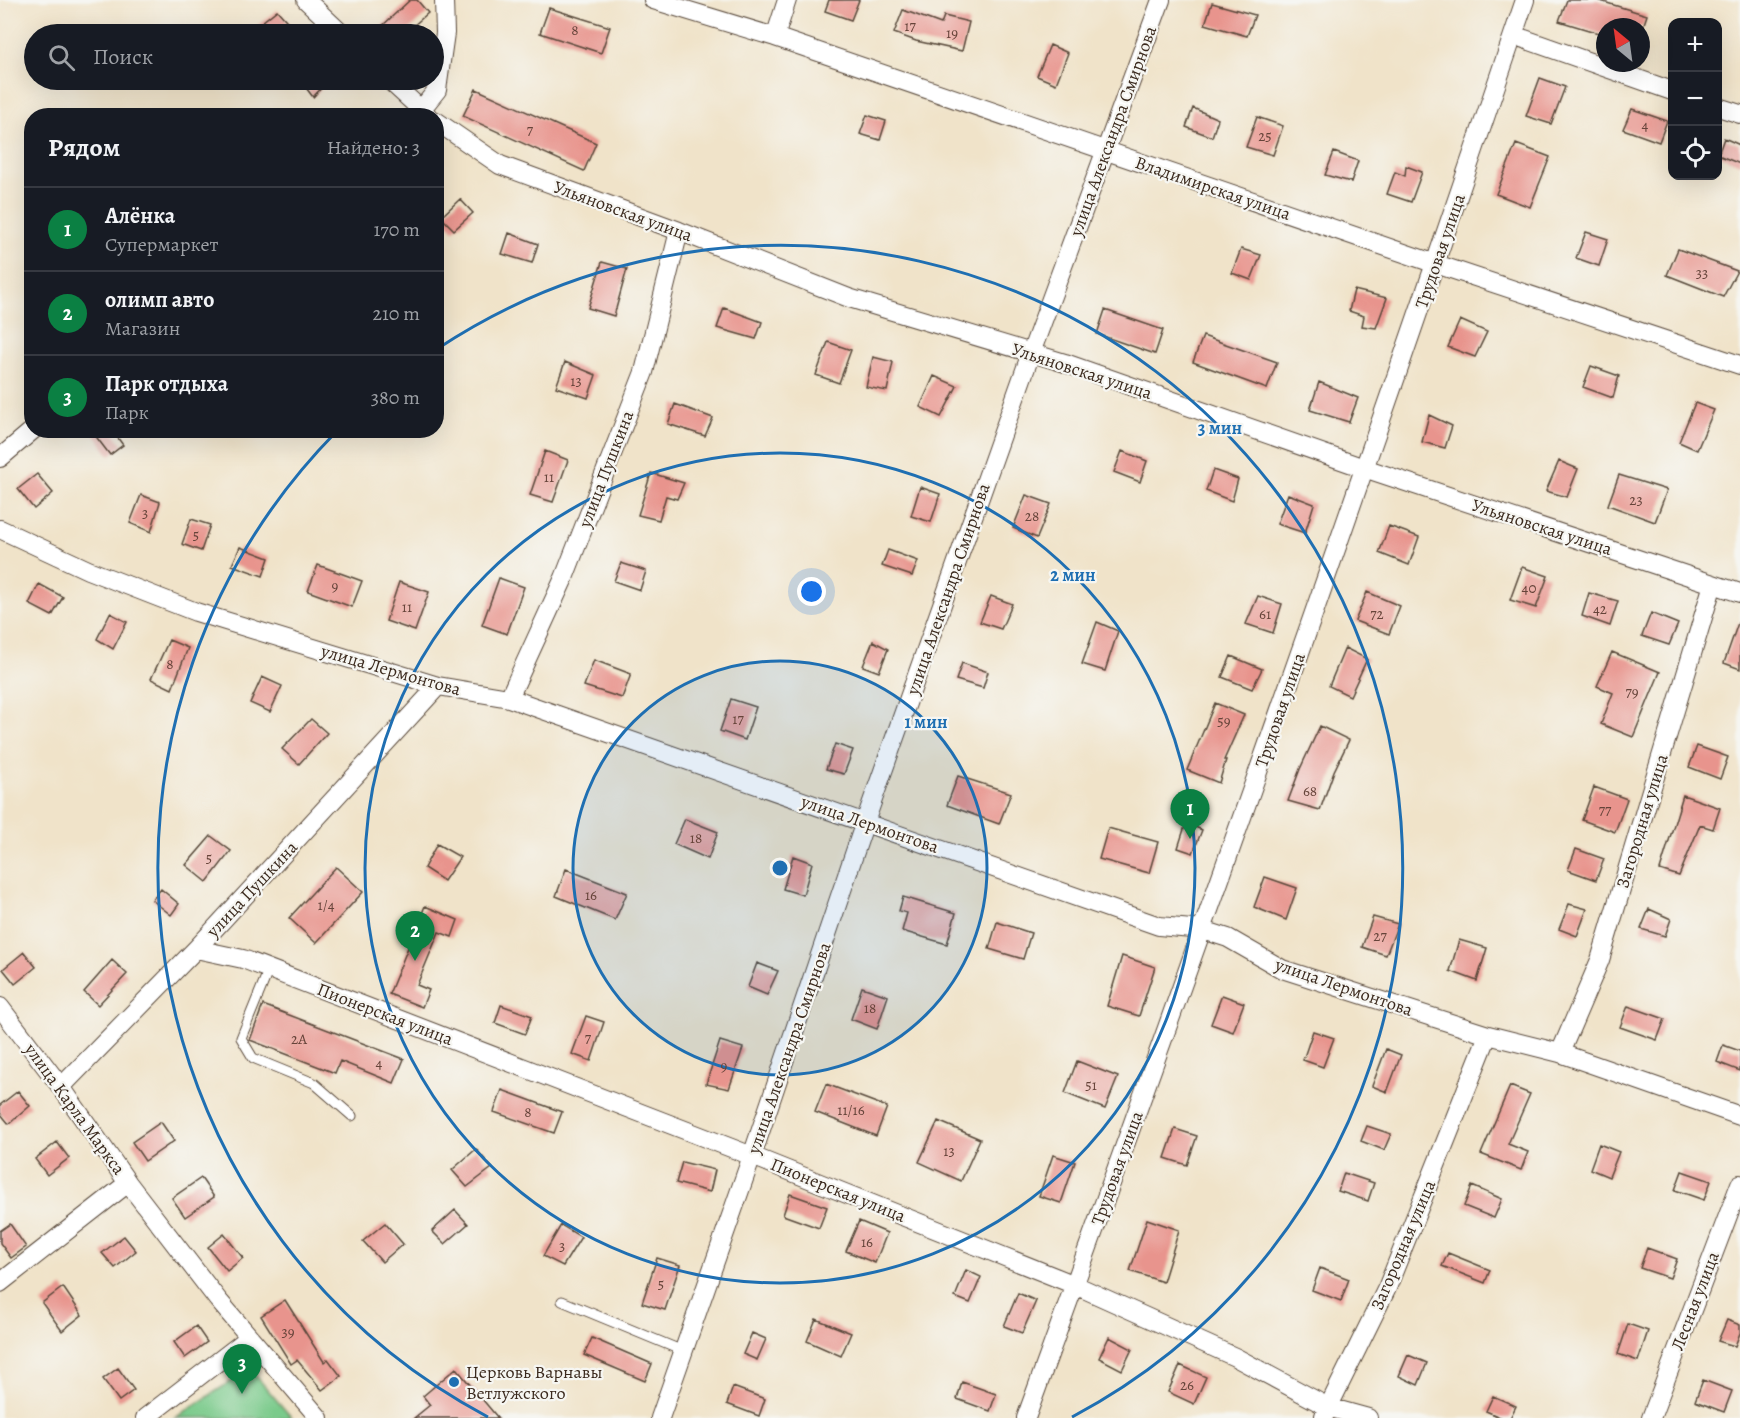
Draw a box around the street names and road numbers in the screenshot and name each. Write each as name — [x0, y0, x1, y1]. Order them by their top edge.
street label: улица Александра Смирнова — [1063, 22, 1163, 240]
street label: Владимирская улица — [1132, 150, 1294, 226]
street label: Ульяновская улица — [550, 175, 696, 248]
street label: Трудовая улица — [1409, 190, 1471, 311]
street label: Ульяновская улица — [1009, 337, 1156, 405]
street label: улица Пушкина — [572, 406, 640, 532]
street label: улица Александра Смирнова — [900, 479, 996, 699]
street label: Ульяновская улица — [1469, 493, 1616, 561]
street label: улица Лермонтова — [317, 638, 464, 702]
street label: Трудовая улица — [1249, 649, 1311, 770]
street label: Загородная улица — [1610, 750, 1674, 891]
street label: улица Лермонтова — [797, 789, 943, 859]
street label: улица Пушкина — [200, 835, 303, 943]
street label: улица Александра Смирнова — [741, 938, 837, 1158]
street label: улица Лермонтова — [1271, 952, 1417, 1022]
street label: Пионерская улица — [314, 977, 457, 1051]
street label: улица Карла Маркса — [19, 1038, 131, 1180]
street label: Трудовая улица — [1085, 1107, 1149, 1228]
street label: Пионерская улица — [767, 1152, 910, 1228]
street label: Загородная улица — [1365, 1176, 1441, 1314]
street label: Лесная улица — [1665, 1247, 1725, 1354]

